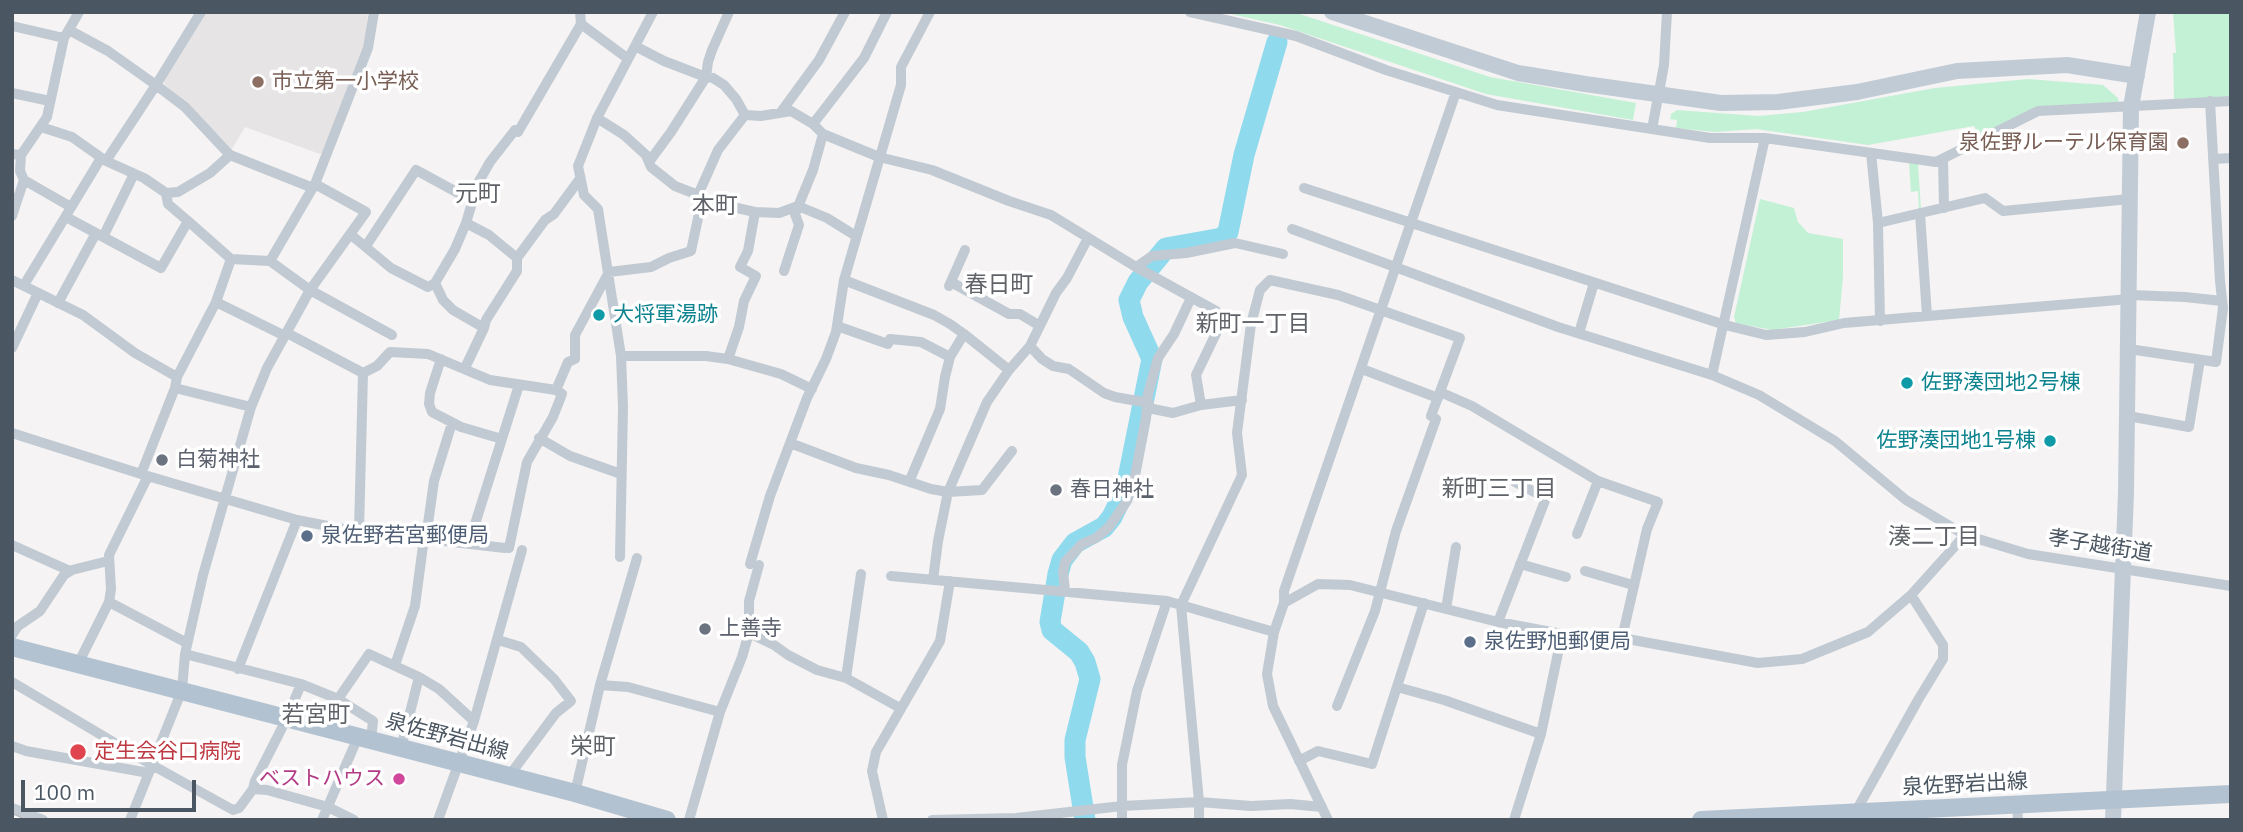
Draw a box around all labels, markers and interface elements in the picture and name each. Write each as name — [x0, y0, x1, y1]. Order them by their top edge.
place label: 市立第一小学校 — [272, 69, 419, 95]
marker: 市立第一小学校 — [250, 74, 266, 90]
place label: 泉佐野ルーテル保育園 — [1959, 130, 2169, 156]
marker: 泉佐野ルーテル保育園 — [2175, 135, 2191, 151]
district label: 元町 — [455, 180, 501, 208]
district label: 本町 — [692, 192, 738, 220]
district label: 春日町 — [965, 271, 1033, 299]
place label: 大将軍湯跡 — [613, 302, 718, 328]
marker: 大将軍湯跡 — [591, 307, 607, 323]
district label: 新町一丁目 — [1196, 310, 1310, 338]
place label: 佐野湊団地2号棟 — [1921, 370, 2081, 396]
marker: 佐野湊団地2号棟 — [1899, 375, 1915, 391]
place label: 佐野湊団地1号棟 — [1876, 428, 2036, 454]
marker: 佐野湊団地1号棟 — [2042, 433, 2058, 449]
place label: 白菊神社 — [176, 447, 260, 473]
marker: 白菊神社 — [154, 452, 170, 468]
district label: 新町三丁目 — [1442, 475, 1556, 503]
place label: 春日神社 — [1070, 477, 1154, 503]
marker: 春日神社 — [1048, 482, 1064, 498]
place label: 泉佐野若宮郵便局 — [321, 523, 489, 549]
district label: 湊二丁目 — [1888, 523, 1980, 551]
street label: 孝子越街道 — [2046, 525, 2154, 567]
marker: 泉佐野若宮郵便局 — [299, 528, 315, 544]
place label: 上善寺 — [719, 616, 782, 642]
marker: 上善寺 — [697, 621, 713, 637]
place label: 泉佐野旭郵便局 — [1484, 629, 1631, 655]
marker: 泉佐野旭郵便局 — [1462, 634, 1478, 650]
district label: 若宮町 — [282, 701, 350, 729]
street label: 泉佐野岩出線 — [383, 709, 511, 765]
district label: 栄町 — [570, 733, 616, 761]
place label: 定生会谷口病院 — [94, 739, 241, 765]
marker: 定生会谷口病院 — [68, 742, 88, 762]
scale bar — [24, 766, 200, 810]
place label: ベストハウス — [259, 766, 385, 792]
street label: 泉佐野岩出線 — [1901, 769, 2029, 801]
marker: ベストハウス — [391, 771, 407, 787]
text: 100 m — [34, 778, 95, 806]

